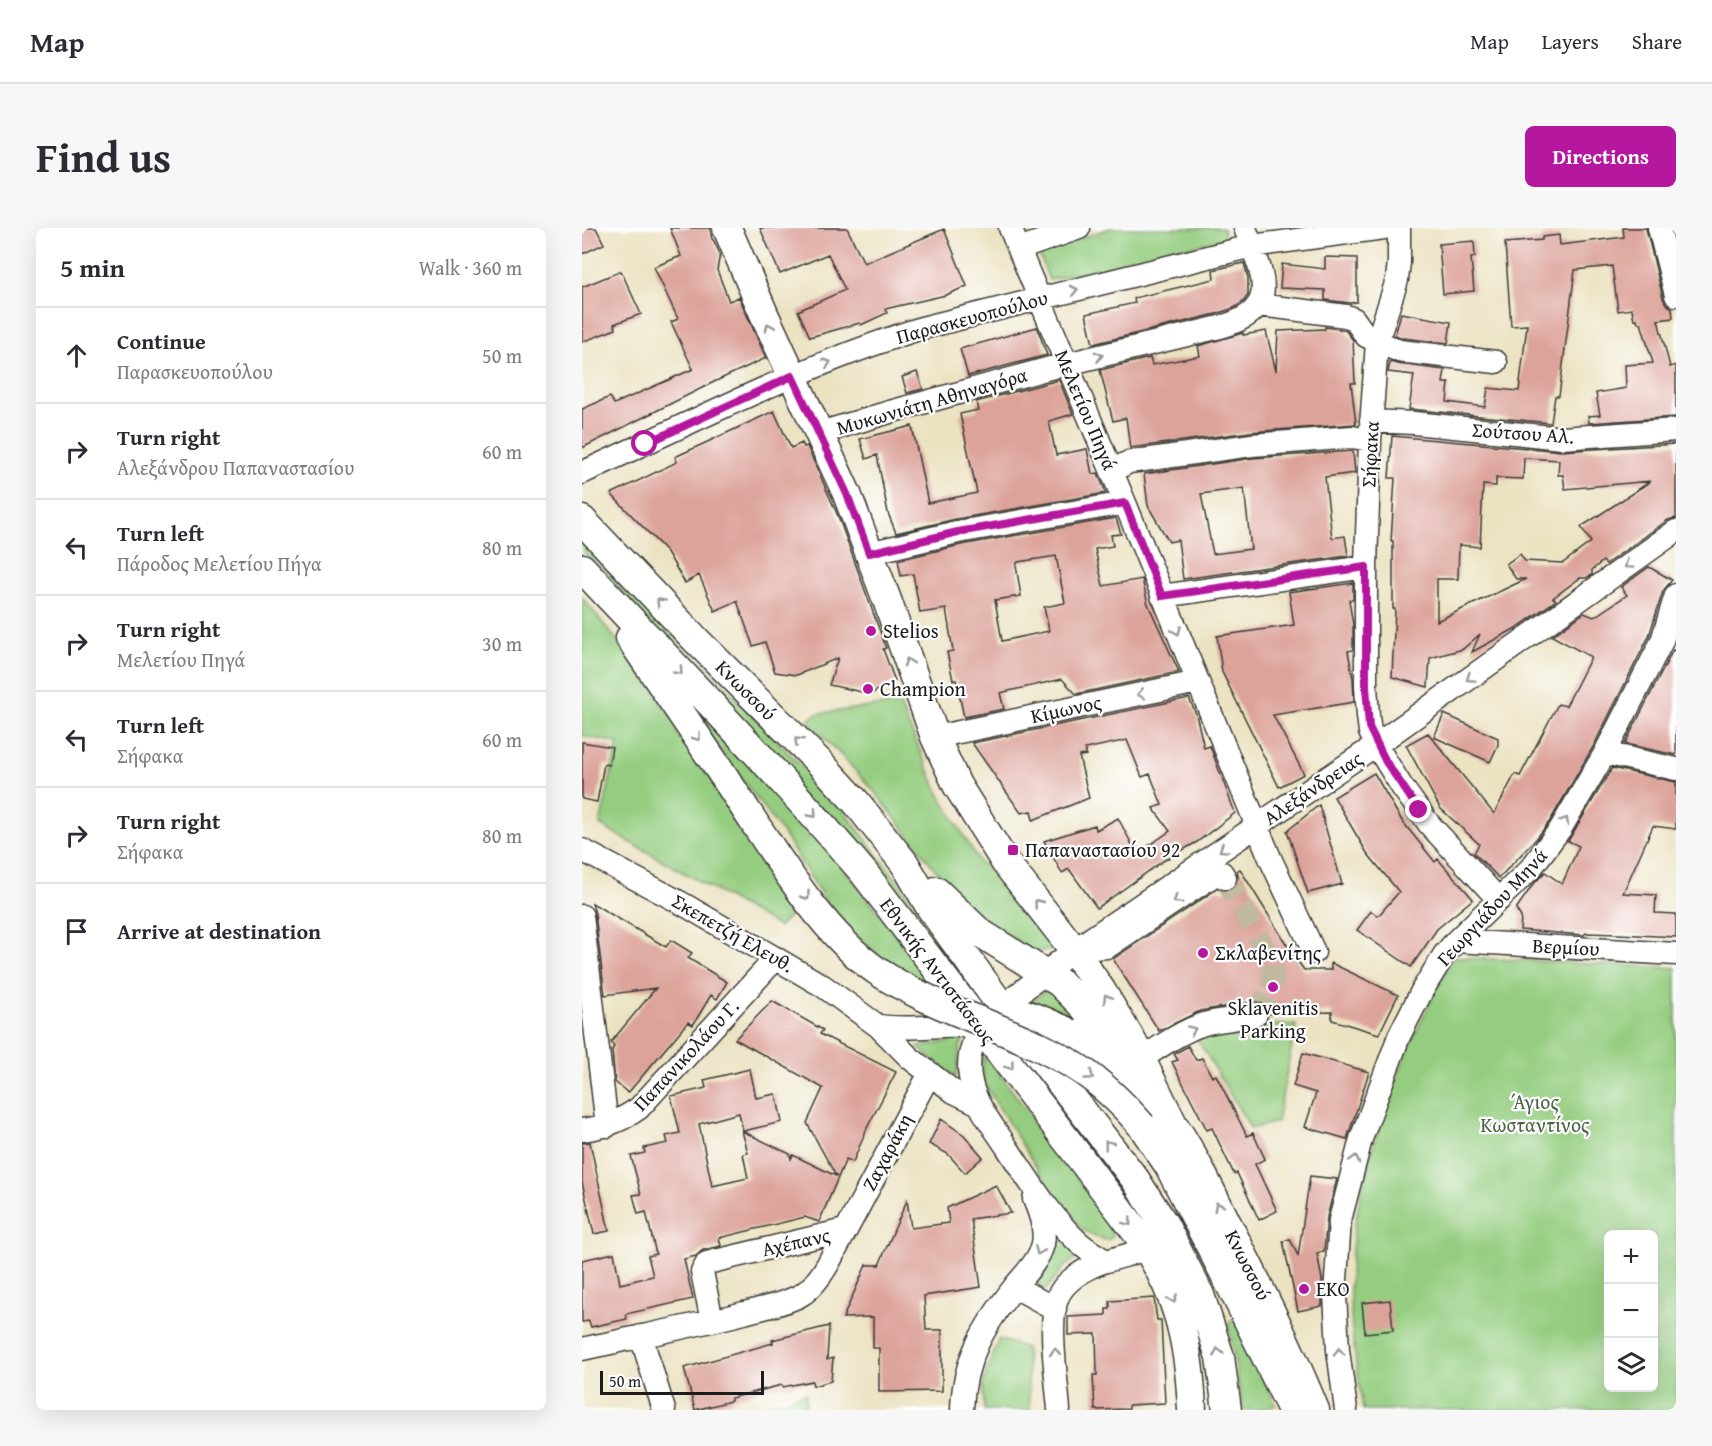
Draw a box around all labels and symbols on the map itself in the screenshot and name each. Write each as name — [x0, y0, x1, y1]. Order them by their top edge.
street label: Παρασκευοπούλου — [893, 282, 1051, 351]
one-way arrow — [1069, 284, 1079, 297]
one-way arrow — [765, 322, 777, 333]
street label: Μελετίου Πηγά — [1048, 345, 1125, 475]
one-way arrow — [1093, 350, 1103, 363]
one-way arrow — [821, 358, 832, 370]
street label: Μυκωνιάτη Αθηναγόρα — [833, 359, 1031, 442]
street label: Σούτσου Αλ. — [1471, 414, 1575, 451]
street label: Σήφακα — [1353, 420, 1386, 488]
route start — [631, 430, 657, 456]
one-way arrow — [1624, 558, 1635, 569]
one-way arrow — [656, 599, 667, 609]
place label: Stelios — [883, 616, 939, 645]
marker: Stelios — [864, 624, 878, 638]
one-way arrow — [1170, 625, 1182, 636]
street label: Κνωσσού — [709, 653, 783, 727]
one-way arrow — [903, 657, 915, 668]
one-way arrow — [672, 664, 683, 675]
one-way arrow — [1465, 671, 1476, 682]
place label: Champion — [880, 674, 966, 703]
marker: Champion — [861, 682, 875, 696]
street label: Κίμωνος — [1028, 687, 1104, 730]
one-way arrow — [1136, 687, 1146, 700]
one-way arrow — [690, 731, 701, 742]
one-way arrow — [794, 737, 805, 748]
street label: Αλεξάνδρειας — [1257, 743, 1369, 832]
route end — [1405, 796, 1431, 822]
one-way arrow — [806, 807, 817, 817]
one-way arrow — [1558, 817, 1569, 827]
place label: Παπαναστασίου 92 — [1025, 835, 1180, 864]
street label: Γεωργιάδου Μηνά — [1429, 841, 1554, 972]
one-way arrow — [1218, 842, 1229, 853]
marker: Παπαναστασίου 92 — [1006, 843, 1020, 857]
street label: Σκεπετζή Ελευθ. — [667, 886, 800, 979]
one-way arrow — [799, 889, 810, 900]
street label: Εθνικής Αντιστάσεως — [873, 891, 1004, 1051]
one-way arrow — [1173, 892, 1183, 904]
one-way arrow — [1034, 899, 1045, 910]
street label: Βερμίου — [1532, 930, 1600, 963]
place label: Σκλαβενίτης — [1215, 938, 1322, 967]
marker: Σκλαβενίτης — [1196, 946, 1210, 960]
marker: Sklavenitis Parking — [1266, 980, 1280, 994]
street label: Παπανικολάου Γ. — [626, 992, 745, 1117]
place label: Sklavenitis Parking — [1227, 993, 1319, 1045]
one-way arrow — [1102, 994, 1114, 1004]
one-way arrow — [1185, 1025, 1196, 1037]
one-way arrow — [1003, 1060, 1014, 1071]
one-way arrow — [1083, 1069, 1094, 1080]
park label: Άγιος Κωσταντίνος — [1480, 1087, 1590, 1139]
street label: Ζαχαράκη — [854, 1108, 919, 1195]
one-way arrow — [1105, 1140, 1116, 1151]
one-way arrow — [1348, 1154, 1360, 1165]
one-way arrow — [1214, 1201, 1225, 1212]
one-way arrow — [1120, 1215, 1131, 1226]
street label: Αχέπανς — [759, 1219, 833, 1263]
street label: Κνωσσού — [1218, 1224, 1279, 1305]
one-way arrow — [1034, 1244, 1046, 1255]
place label: EKO — [1316, 1274, 1350, 1303]
marker: EKO — [1297, 1282, 1311, 1296]
one-way arrow — [1166, 1293, 1178, 1304]
one-way arrow — [1048, 1347, 1061, 1356]
one-way arrow — [1213, 1347, 1226, 1357]
one-way arrow — [1333, 1347, 1346, 1357]
scale bar — [600, 1368, 764, 1396]

